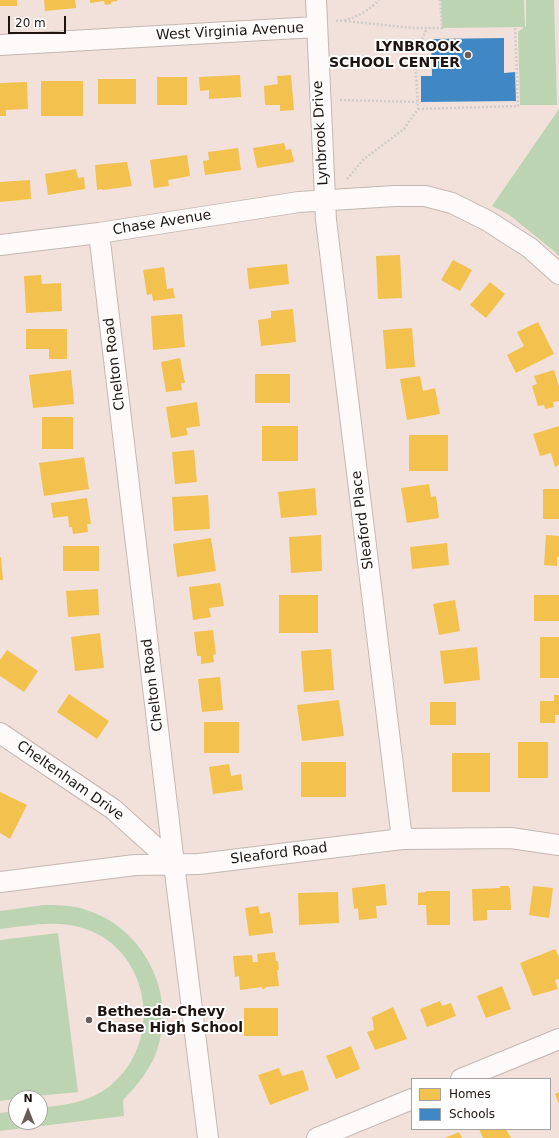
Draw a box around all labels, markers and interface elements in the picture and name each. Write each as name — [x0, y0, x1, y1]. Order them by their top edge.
scale bar — [10, 8, 68, 34]
text: 20 m — [15, 16, 46, 30]
street label: West Virginia Avenue — [156, 20, 304, 44]
place label: LYNBROOK SCHOOL CENTER — [329, 39, 460, 72]
marker: LYNBROOK SCHOOL CENTER — [463, 50, 473, 60]
street label: Lynbrook Drive — [310, 80, 332, 186]
street label: Chase Avenue — [111, 207, 213, 239]
street label: Chelton Road — [101, 316, 129, 412]
street label: Sleaford Place — [349, 470, 377, 570]
street label: Chelton Road — [139, 637, 167, 733]
street label: Cheltenham Drive — [13, 738, 127, 824]
street label: Sleaford Road — [230, 840, 328, 868]
place label: Bethesda-Chevy Chase High School — [97, 1004, 243, 1036]
marker: Bethesda-Chevy Chase High School — [84, 1015, 94, 1025]
legend — [411, 1078, 551, 1130]
text: Homes — [449, 1087, 491, 1101]
north arrow — [8, 1090, 48, 1130]
text: N — [23, 1092, 33, 1105]
text: Schools — [449, 1107, 495, 1121]

